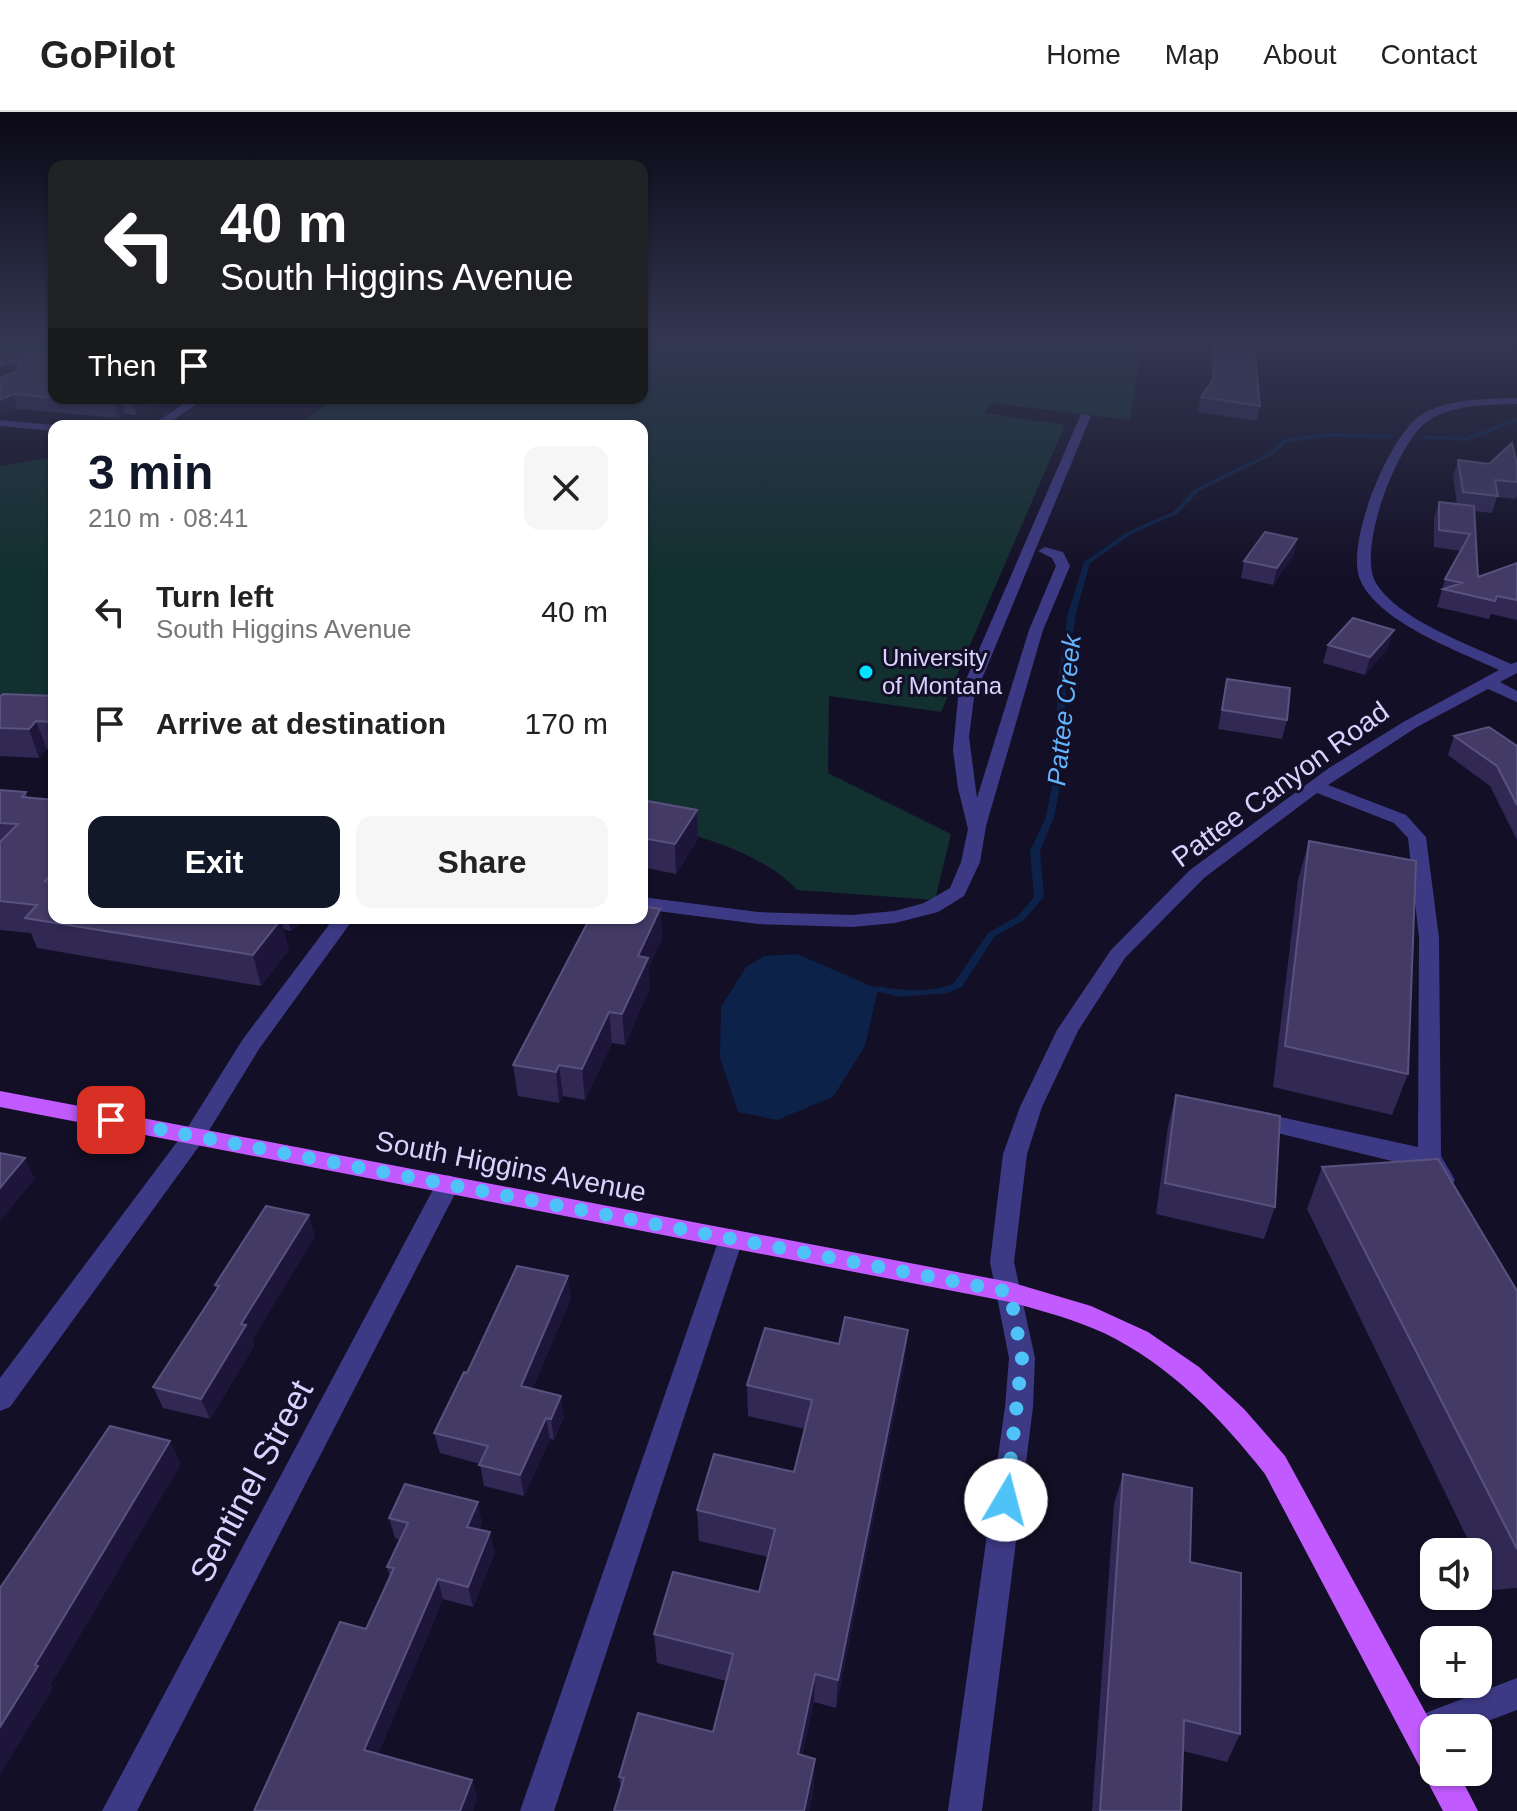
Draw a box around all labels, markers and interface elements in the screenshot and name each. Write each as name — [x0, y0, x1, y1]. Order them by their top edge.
text: GoPilot — [40, 34, 175, 76]
text: Home — [1046, 39, 1121, 70]
text: Map — [1165, 39, 1219, 70]
text: About — [1263, 39, 1337, 70]
text: Contact — [1381, 39, 1477, 70]
text: 40 m — [220, 191, 348, 254]
icon: left — [88, 192, 192, 296]
text: South Higgins Avenue — [220, 257, 574, 298]
icon: arrive — [172, 344, 216, 388]
text: Then — [88, 349, 156, 382]
text: 3 min — [88, 446, 213, 499]
button: close — [524, 446, 608, 530]
text: 210 m · 08:41 — [88, 503, 248, 533]
text: Turn left — [156, 580, 274, 613]
icon: left — [88, 590, 132, 634]
text: 40 m — [541, 595, 608, 628]
text: South Higgins Avenue — [156, 614, 411, 644]
water label: Pattee Creek — [1041, 631, 1087, 787]
place label: University of Montana — [882, 644, 1003, 699]
marker: University of Montana — [857, 663, 875, 681]
street label: Pattee Canyon Road — [1166, 695, 1395, 873]
icon: arrive — [88, 702, 132, 746]
text: Arrive at destination — [156, 707, 446, 740]
text: 170 m — [525, 707, 608, 740]
button: Exit — [88, 816, 340, 908]
button: Share — [356, 816, 608, 908]
pin — [77, 1086, 145, 1154]
icon: arrive — [89, 1098, 133, 1142]
street label: South Higgins Avenue — [373, 1125, 649, 1208]
street label: Sentinel Street — [182, 1373, 320, 1588]
position arrow — [964, 1458, 1048, 1542]
map controls — [1420, 1538, 1492, 1786]
button: sound — [1420, 1538, 1492, 1610]
button: + — [1420, 1626, 1492, 1698]
button: − — [1420, 1714, 1492, 1786]

